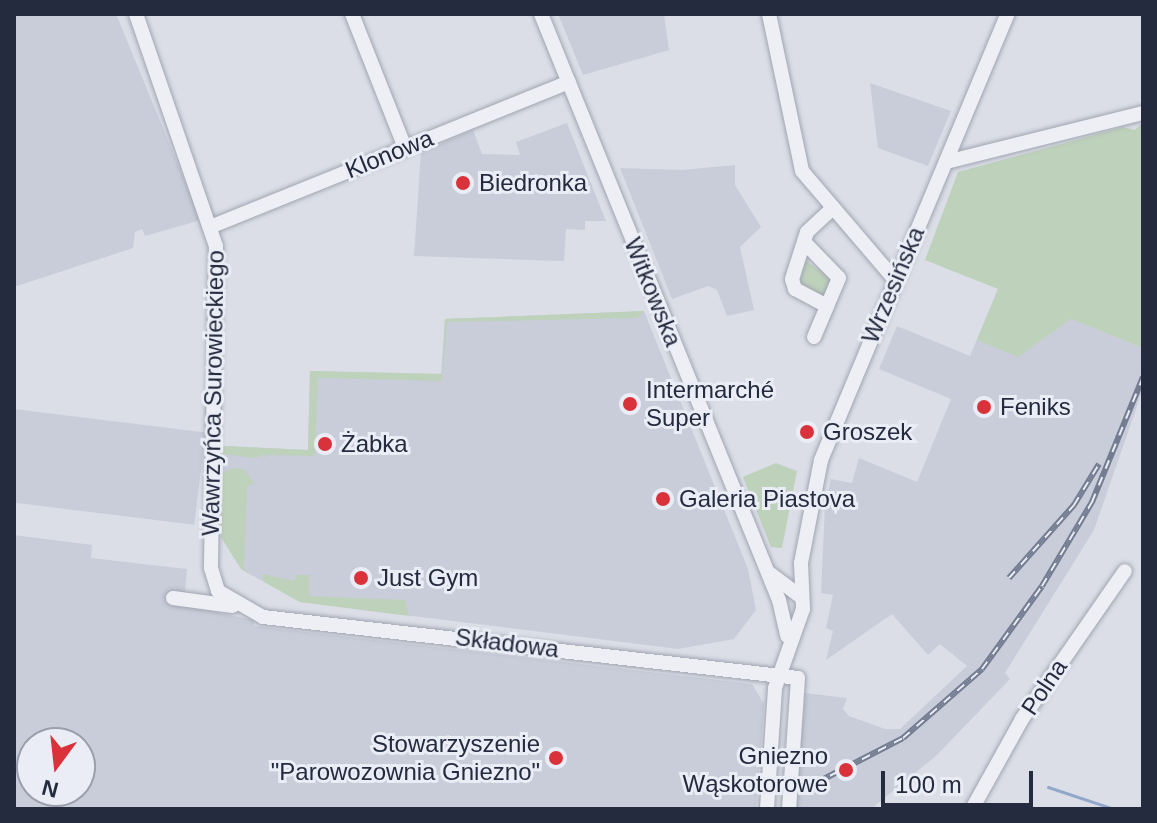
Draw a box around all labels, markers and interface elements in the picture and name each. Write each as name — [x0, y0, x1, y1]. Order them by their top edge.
street label: Klonowa — [341, 123, 437, 185]
place label: Biedronka — [479, 169, 587, 197]
marker: Biedronka — [454, 174, 472, 192]
street label: Wrzesińska — [856, 222, 930, 348]
street label: Witkowska — [618, 233, 688, 351]
street label: Wawrzyńca Surowieckiego — [196, 250, 230, 536]
place label: Intermarché Super — [646, 376, 774, 432]
place label: Feniks — [1000, 393, 1071, 421]
marker: Intermarché Super — [621, 395, 639, 413]
marker: Feniks — [975, 398, 993, 416]
place label: Groszek — [823, 418, 912, 446]
marker: Groszek — [798, 423, 816, 441]
place label: Żabka — [341, 430, 408, 458]
marker: Żabka — [316, 435, 334, 453]
place label: Galeria Piastova — [679, 485, 855, 513]
marker: Galeria Piastova — [654, 490, 672, 508]
place label: Just Gym — [377, 564, 478, 592]
marker: Just Gym — [352, 569, 370, 587]
street label: Składowa — [454, 622, 560, 664]
street label: Polna — [1015, 654, 1073, 720]
north arrow — [16, 727, 96, 807]
place label: Stowarzyszenie "Parowozownia Gniezno" — [271, 730, 540, 786]
place label: Gniezno Wąskotorowe — [683, 742, 828, 798]
marker: Stowarzyszenie "Parowozownia Gniezno" — [547, 749, 565, 767]
scale bar — [885, 755, 1037, 805]
marker: Gniezno Wąskotorowe — [835, 759, 857, 781]
text: 100 m — [895, 771, 962, 798]
text: N — [39, 775, 61, 803]

